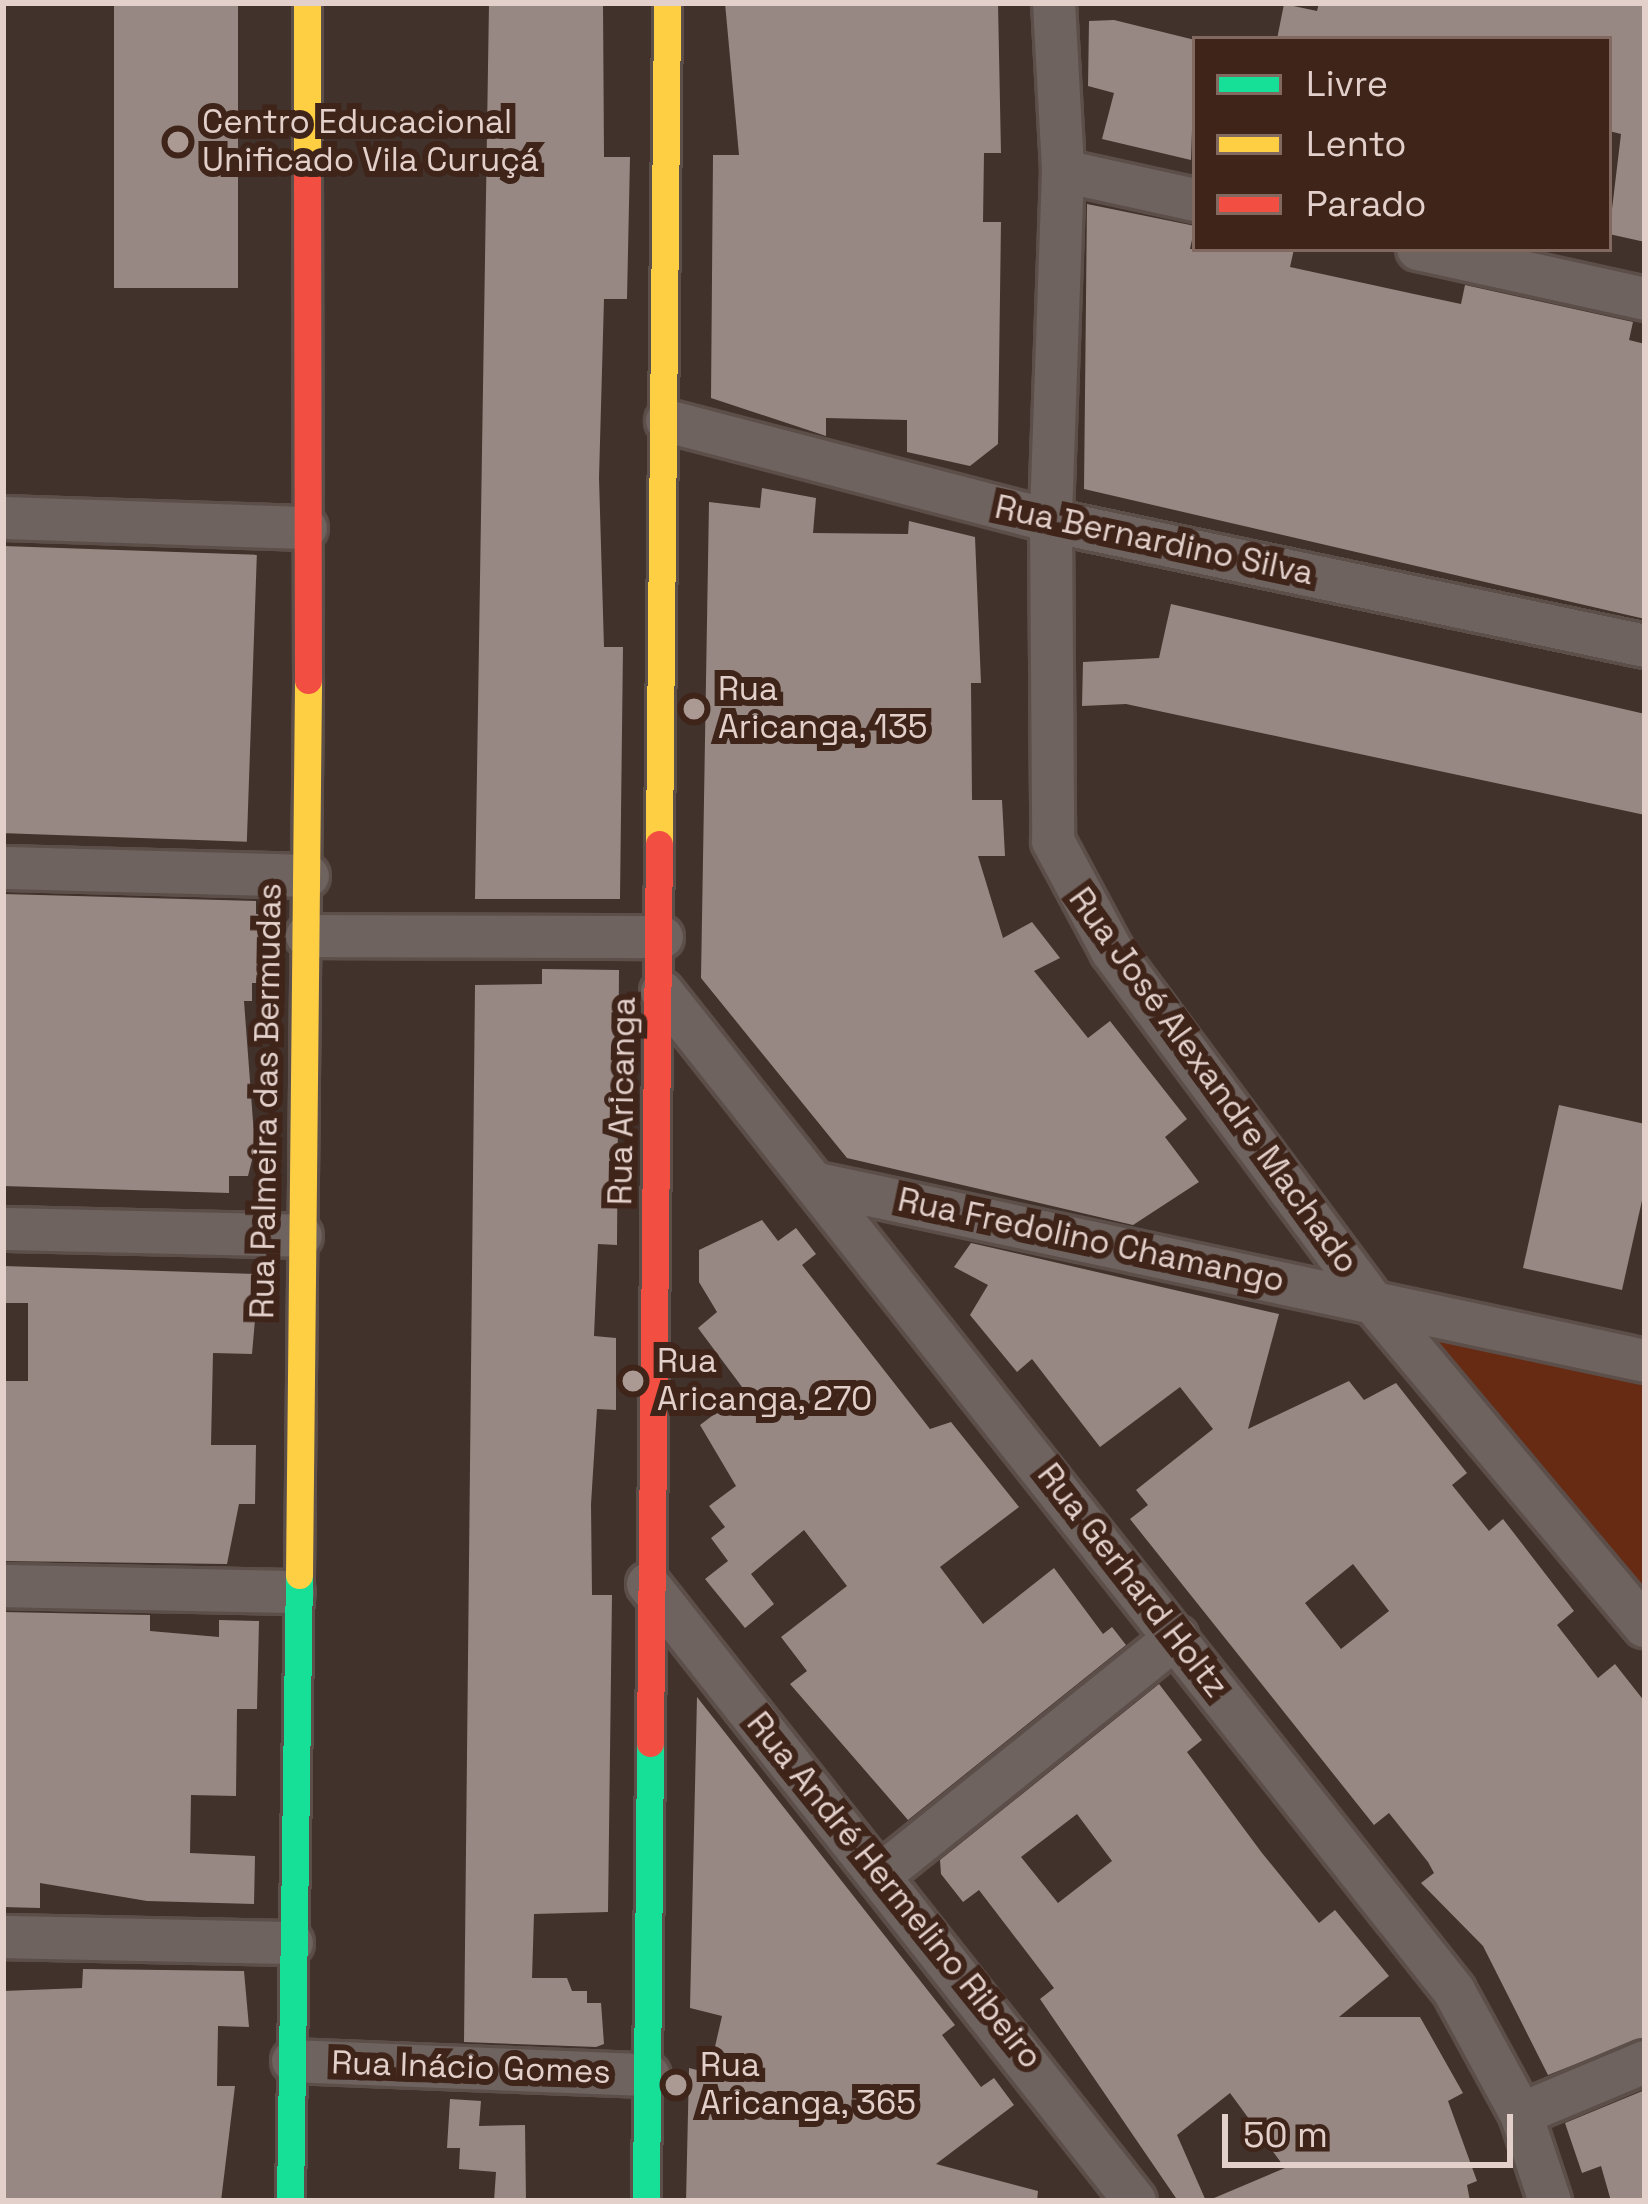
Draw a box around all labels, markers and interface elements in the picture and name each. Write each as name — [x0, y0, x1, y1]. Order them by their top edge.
legend — [1192, 36, 1612, 252]
text: Livre — [1306, 61, 1388, 107]
place label: Centro Educacional Unificado Vila Curuçá — [202, 103, 539, 181]
text: Lento — [1306, 121, 1407, 167]
marker: Centro Educacional Unificado Vila Curuçá — [165, 129, 191, 155]
text: Parado — [1306, 181, 1427, 227]
street label: Rua Bernardino Silva — [991, 488, 1317, 594]
place label: Rua Aricanga, 135 — [718, 670, 929, 748]
marker: Rua Aricanga, 135 — [681, 696, 707, 722]
street label: Rua José Alexandre Machado — [1060, 880, 1366, 1282]
street label: Rua Palmeira das Bermudas — [243, 883, 291, 1319]
street label: Rua Aricanga — [601, 996, 645, 1206]
street label: Rua Fredolino Chamango — [894, 1181, 1288, 1301]
place label: Rua Aricanga, 270 — [657, 1342, 873, 1420]
marker: Rua Aricanga, 270 — [620, 1368, 646, 1394]
street label: Rua Gerhard Holtz — [1029, 1456, 1235, 1706]
street label: Rua André Hermelino Ribeiro — [738, 1705, 1050, 2077]
street label: Rua Inácio Gomes — [331, 2043, 611, 2093]
place label: Rua Aricanga, 365 — [700, 2046, 917, 2124]
marker: Rua Aricanga, 365 — [663, 2072, 689, 2098]
scale bar — [1228, 2090, 1519, 2164]
text: 50 m — [1243, 2112, 1328, 2158]

